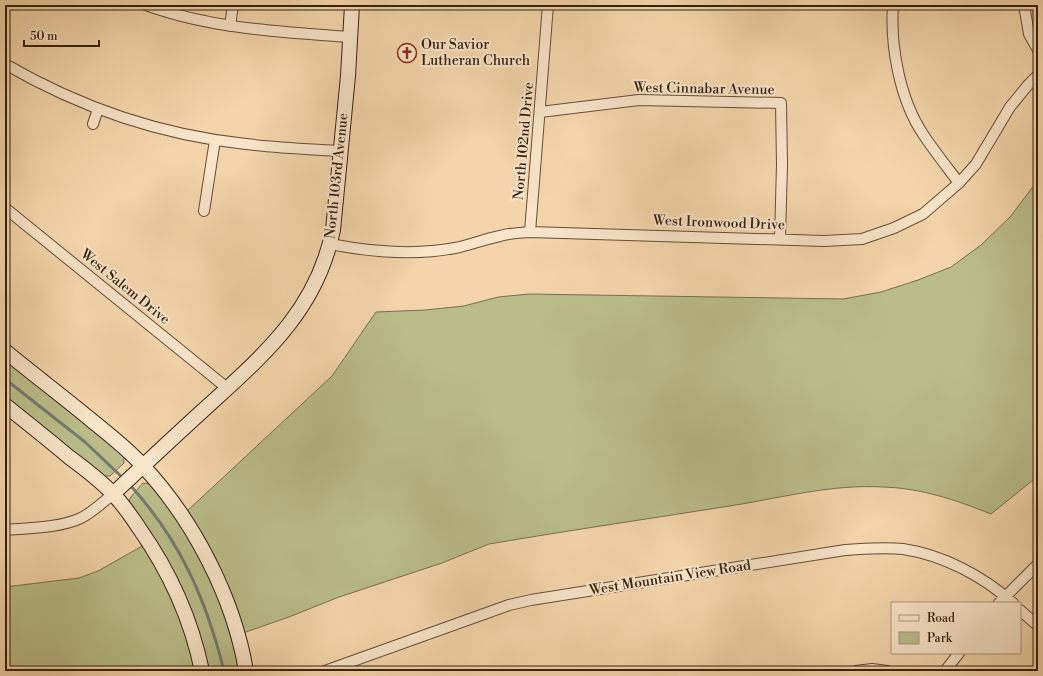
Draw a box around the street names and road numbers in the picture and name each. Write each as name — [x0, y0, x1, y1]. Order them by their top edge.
street label: West Cinnabar Avenue — [632, 79, 775, 99]
street label: North 102nd Drive — [510, 81, 538, 201]
street label: North 103rd Avenue — [321, 112, 353, 240]
street label: West Ironwood Drive — [652, 212, 785, 234]
street label: West Salem Drive — [76, 245, 173, 329]
street label: West Mountain View Road — [587, 556, 752, 600]

